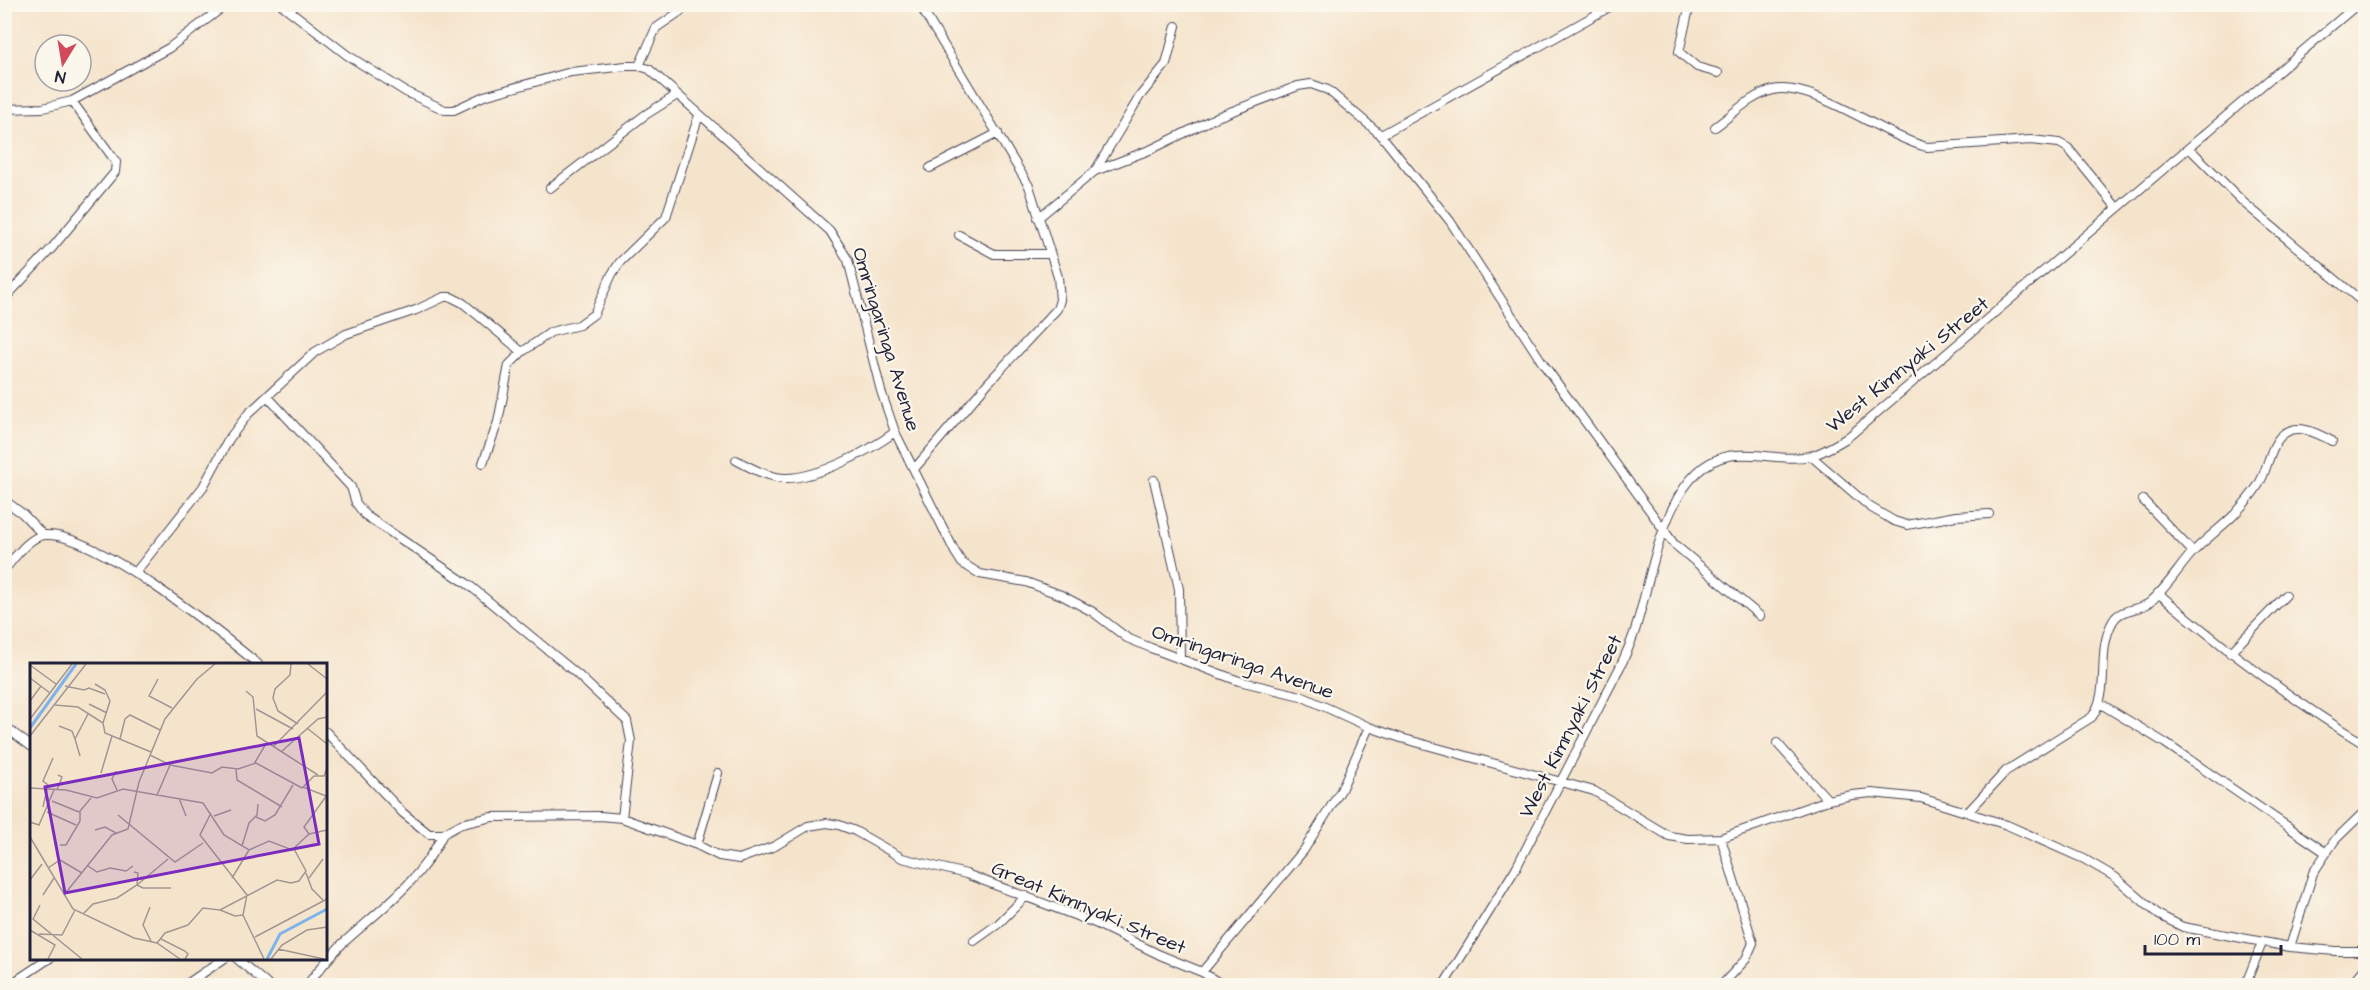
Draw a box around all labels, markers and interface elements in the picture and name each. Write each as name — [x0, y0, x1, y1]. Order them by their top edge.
north arrow — [33, 33, 93, 93]
text: N — [53, 65, 67, 88]
street label: Omringaringa Avenue — [844, 244, 927, 435]
street label: West Kimnyaki Street — [1820, 290, 1996, 440]
street label: Omringaringa Avenue — [1147, 618, 1338, 707]
street label: West Kimnyaki Street — [1512, 630, 1630, 824]
inset map — [30, 663, 327, 960]
street label: Great Kimnyaki Street — [987, 854, 1190, 963]
scale bar — [2145, 918, 2282, 956]
text: 100 m — [2154, 927, 2200, 952]

